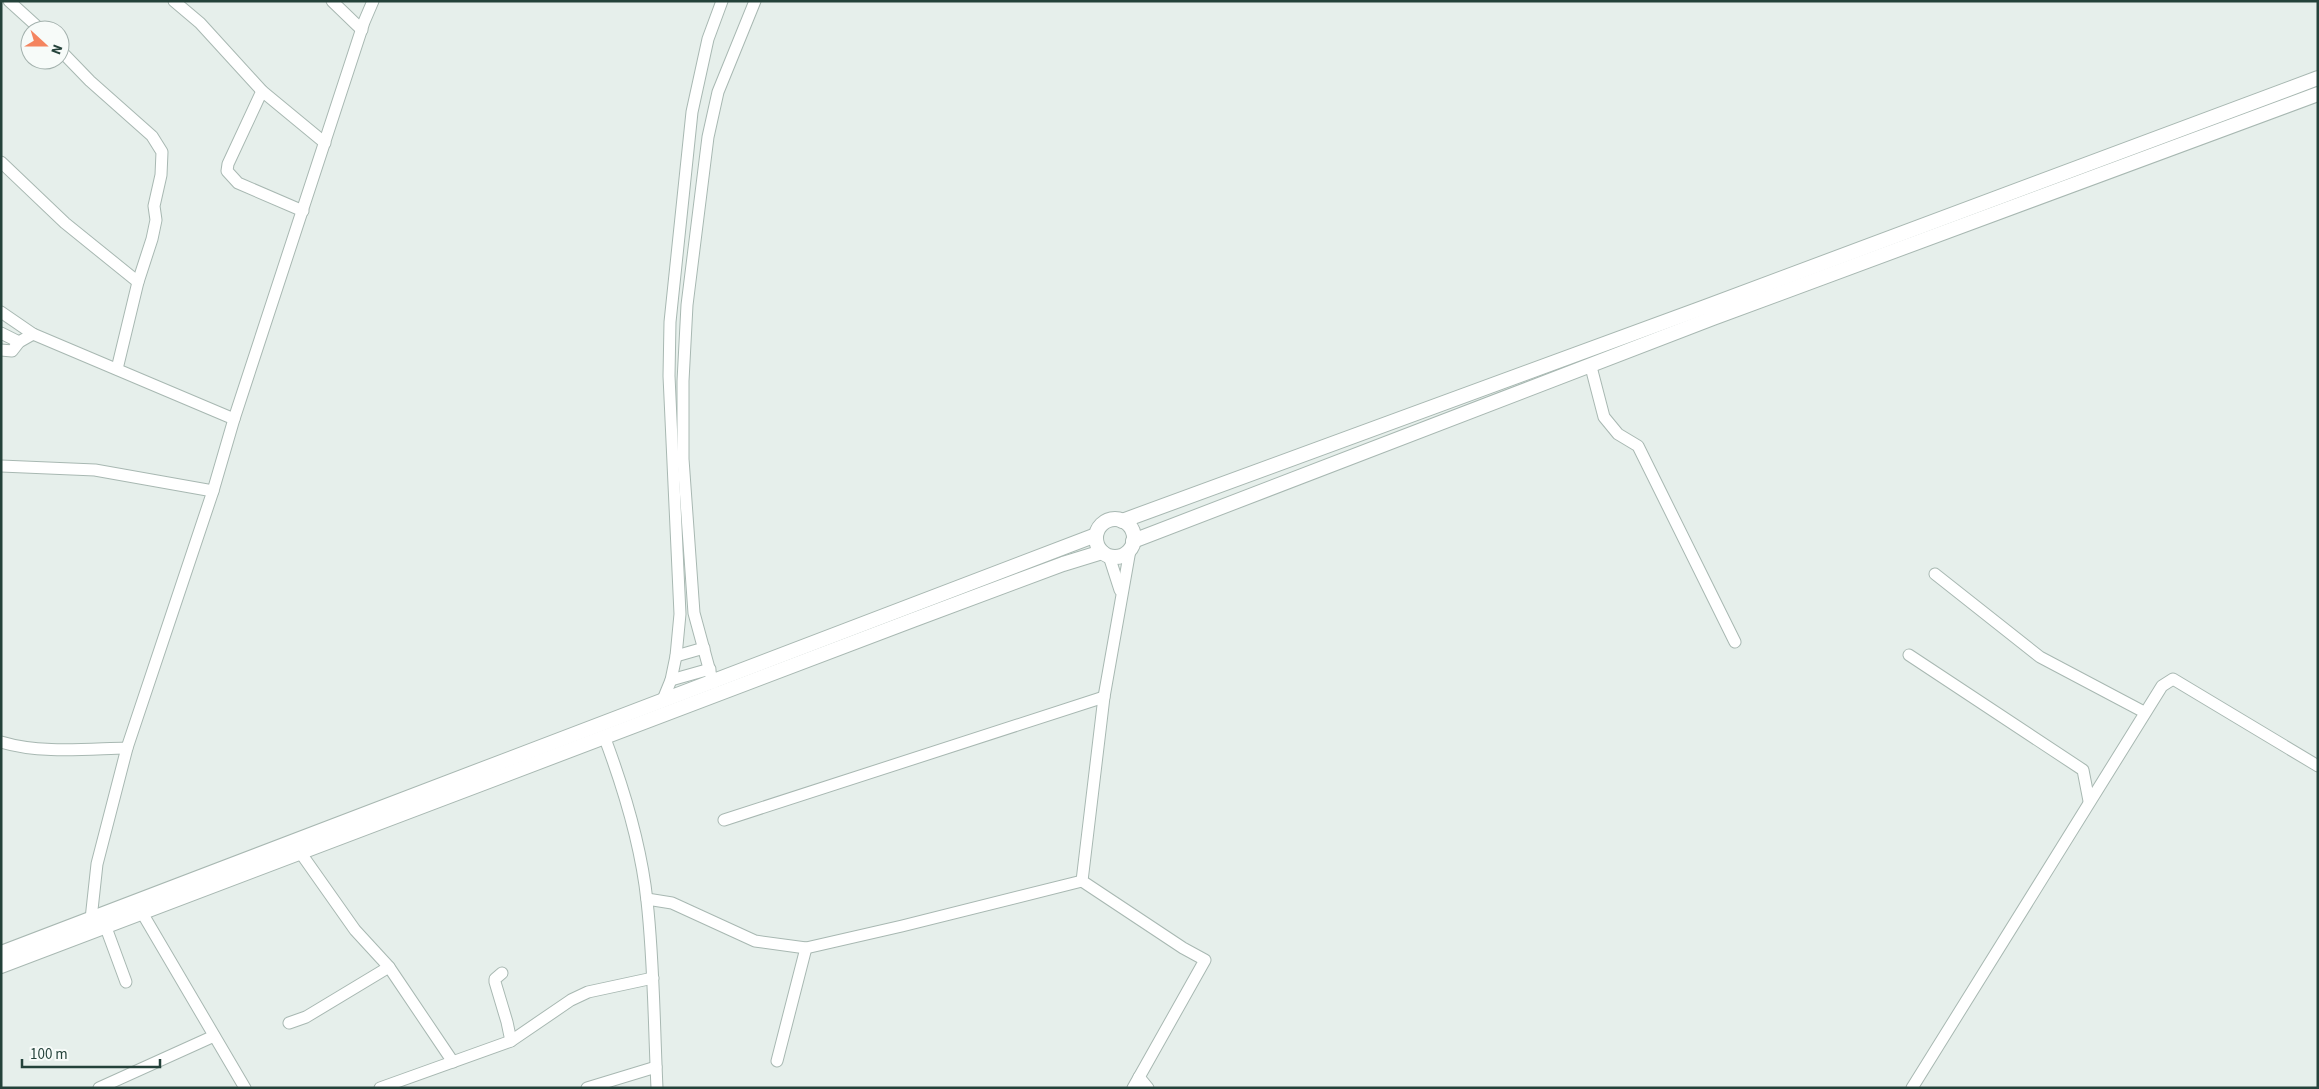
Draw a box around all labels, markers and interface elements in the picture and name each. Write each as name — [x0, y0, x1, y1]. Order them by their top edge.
north arrow — [20, 20, 70, 70]
text: N — [45, 41, 67, 57]
scale bar — [22, 1036, 160, 1068]
text: 100 m — [30, 1044, 68, 1065]

